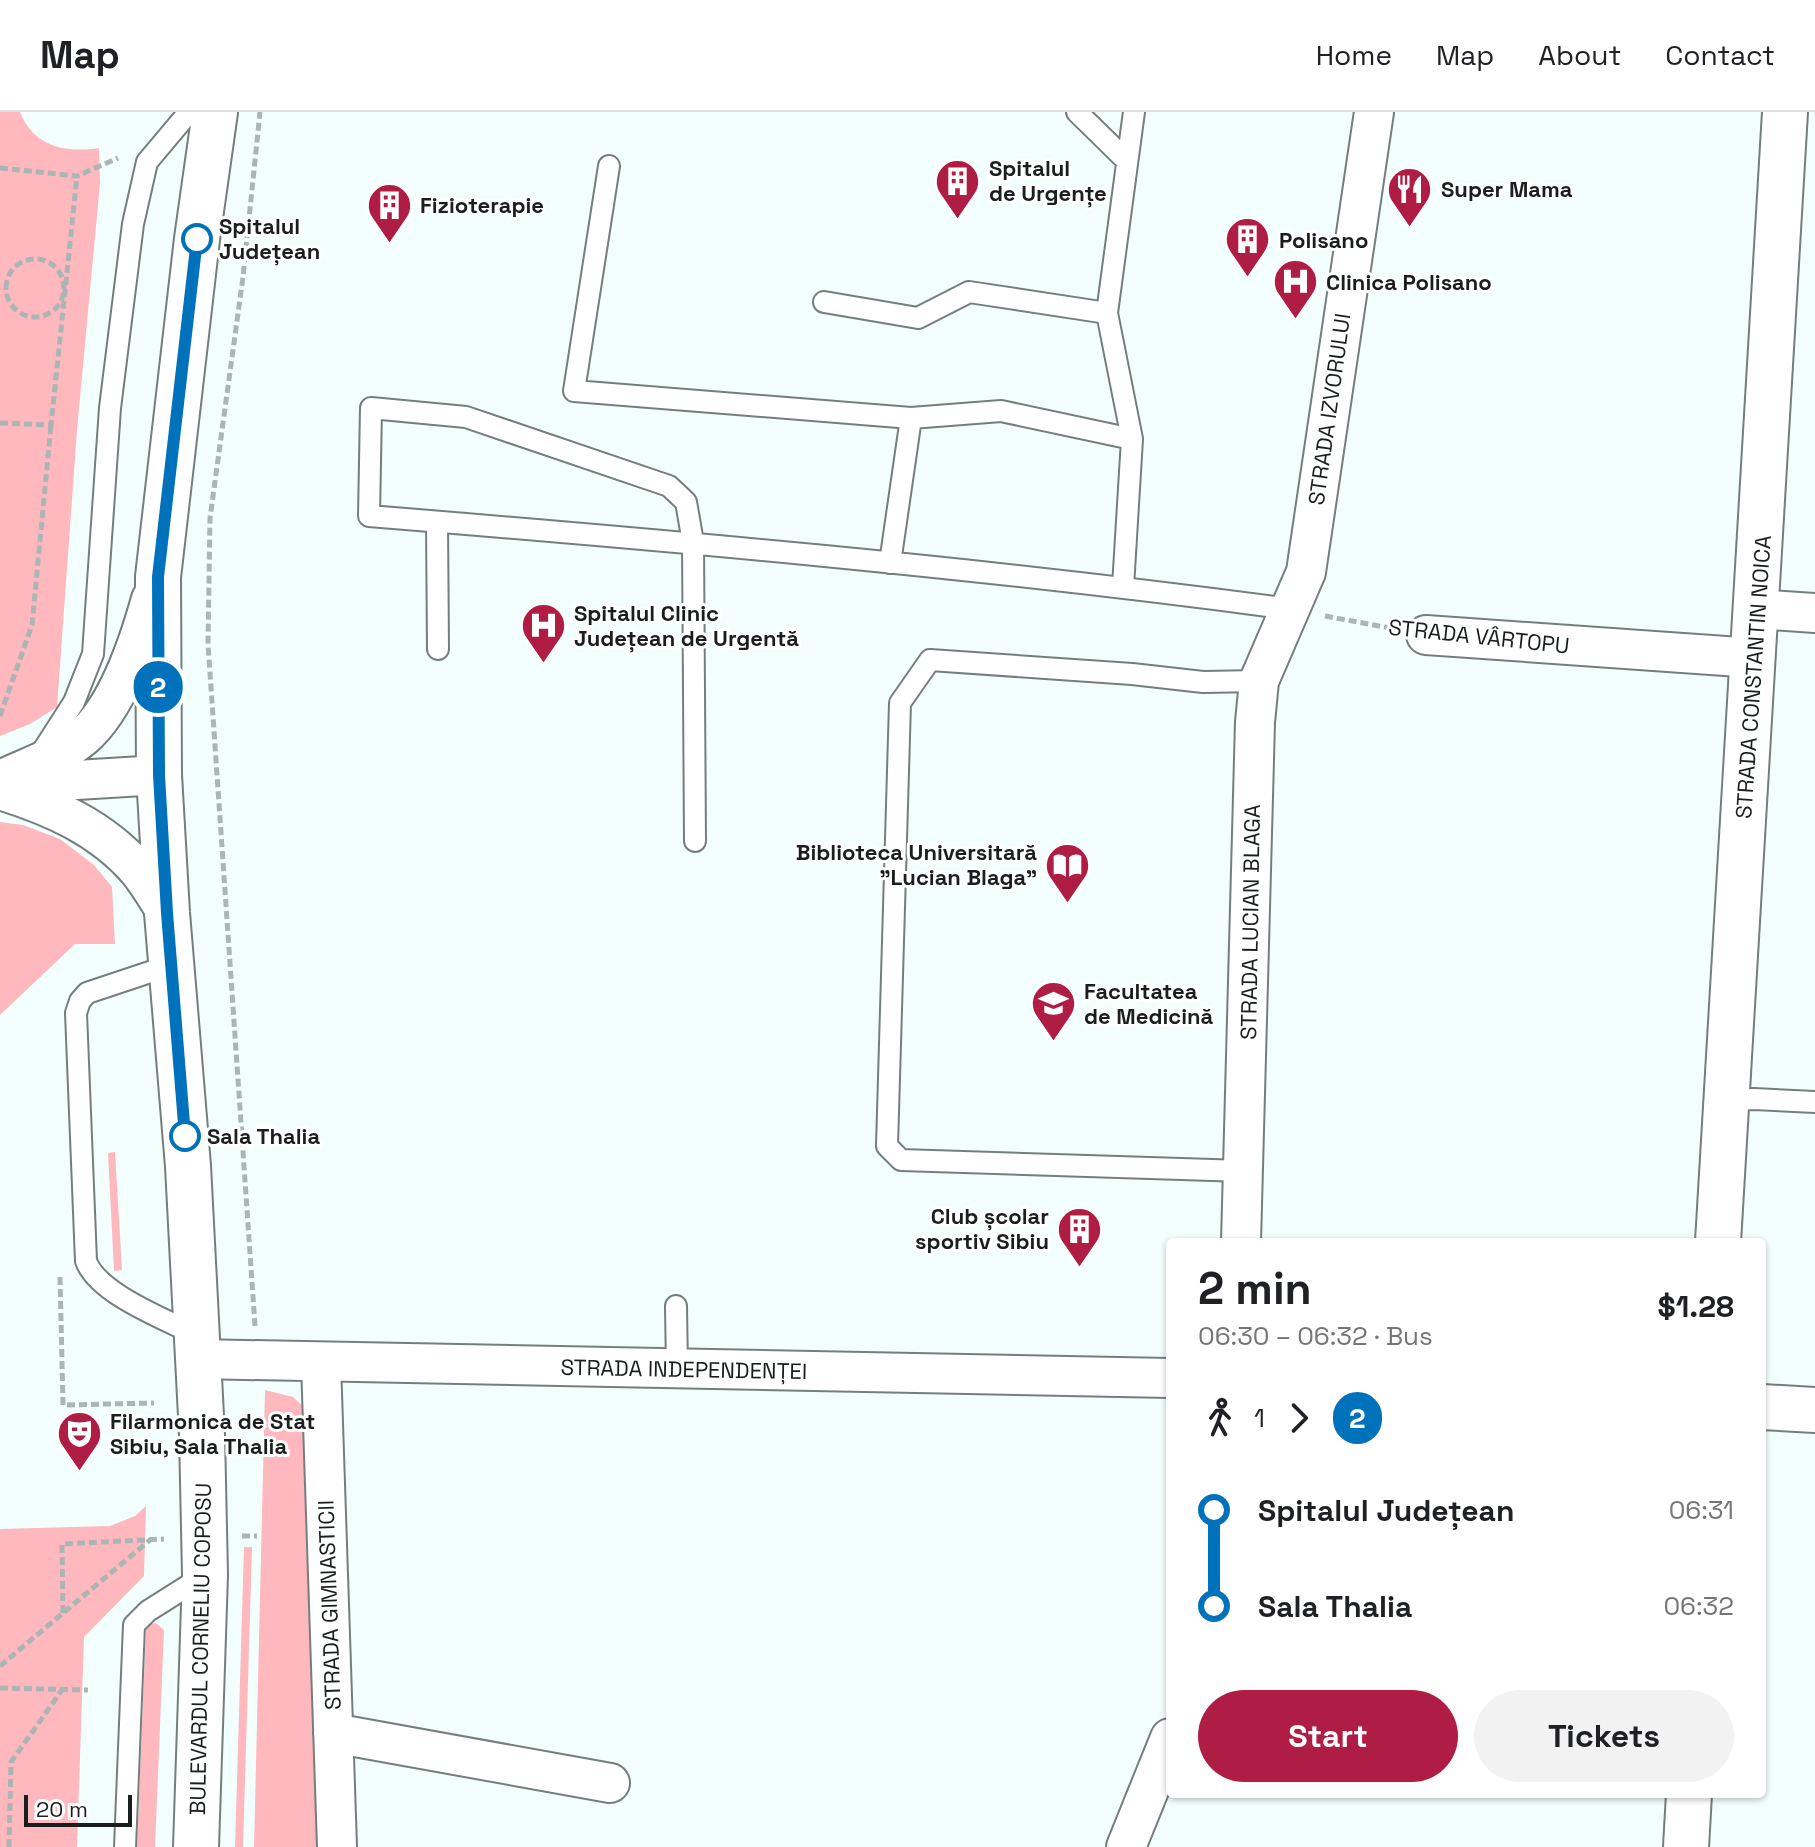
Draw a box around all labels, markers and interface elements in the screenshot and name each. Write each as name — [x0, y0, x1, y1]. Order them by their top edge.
text: Map — [40, 31, 120, 79]
text: Home — [1316, 37, 1392, 73]
text: Map — [1436, 37, 1494, 73]
text: About — [1538, 37, 1621, 73]
text: Contact — [1665, 37, 1775, 73]
place label: Spitalul de Urgențe — [989, 154, 1107, 208]
building icon: Spitalul de Urgențe — [934, 157, 982, 220]
restaurant icon: Super Mama — [1386, 165, 1434, 228]
place label: Super Mama — [1441, 175, 1573, 203]
building icon: Fizioterapie — [365, 181, 413, 244]
place label: Fizioterapie — [420, 191, 544, 219]
place label: Spitalul Județean — [219, 212, 320, 266]
building icon: Polisano — [1224, 216, 1272, 279]
marker: Spitalul Județean — [182, 224, 212, 254]
place label: Polisano — [1279, 226, 1368, 254]
hospital icon: Clinica Polisano — [1271, 258, 1319, 321]
place label: Clinica Polisano — [1326, 268, 1492, 296]
street label: STRADA IZVORULUI — [1302, 311, 1356, 507]
street label: STRADA CONSTANTIN NOICA — [1729, 534, 1777, 820]
place label: Spitalul Clinic Județean de Urgentă — [574, 599, 799, 653]
hospital icon: Spitalul Clinic Județean de Urgentă — [519, 602, 567, 665]
street label: STRADA VÂRTOPU — [1387, 613, 1571, 659]
line badge: 2 — [132, 661, 184, 713]
text: 2 — [150, 669, 166, 705]
street label: STRADA LUCIAN BLAGA — [1234, 804, 1266, 1040]
place label: Biblioteca Universitară "Lucian Blaga" — [796, 838, 1037, 891]
library icon: Biblioteca Universitară "Lucian Blaga" — [1044, 841, 1092, 904]
place label: Facultatea de Medicină — [1084, 977, 1214, 1030]
school or university icon: Facultatea de Medicină — [1029, 980, 1077, 1043]
marker: Sala Thalia — [170, 1121, 200, 1151]
place label: Sala Thalia — [207, 1122, 320, 1150]
place label: Club școlar sportiv Sibiu — [915, 1202, 1049, 1255]
building icon: Club școlar sportiv Sibiu — [1056, 1205, 1104, 1268]
text: 2 min — [1198, 1261, 1312, 1317]
text: $1.28 — [1658, 1287, 1734, 1326]
text: 06:30 – 06:32 · Bus — [1198, 1319, 1433, 1353]
street label: STRADA INDEPENDENȚEI — [561, 1353, 807, 1385]
icon: walk — [1198, 1396, 1242, 1440]
icon: forward — [1277, 1396, 1321, 1440]
text: 2 — [1349, 1400, 1366, 1436]
text: 1 — [1254, 1401, 1265, 1435]
place label: Filarmonica de Stat Sibiu, Sala Thalia — [110, 1407, 315, 1460]
theatre icon: Filarmonica de Stat Sibiu, Sala Thalia — [55, 1410, 103, 1473]
street label: BULEVARDUL CORNELIU COPOSU — [183, 1483, 217, 1815]
text: Spitalul Județean — [1258, 1491, 1514, 1530]
text: 06:31 — [1669, 1493, 1734, 1527]
street label: STRADA GIMNASTICII — [311, 1499, 347, 1711]
text: Sala Thalia — [1258, 1587, 1412, 1626]
text: 06:32 — [1663, 1589, 1734, 1623]
button: Start — [1198, 1690, 1458, 1782]
button: Tickets — [1474, 1690, 1734, 1782]
scale bar — [24, 1791, 132, 1827]
text: 20 m — [36, 1795, 88, 1823]

